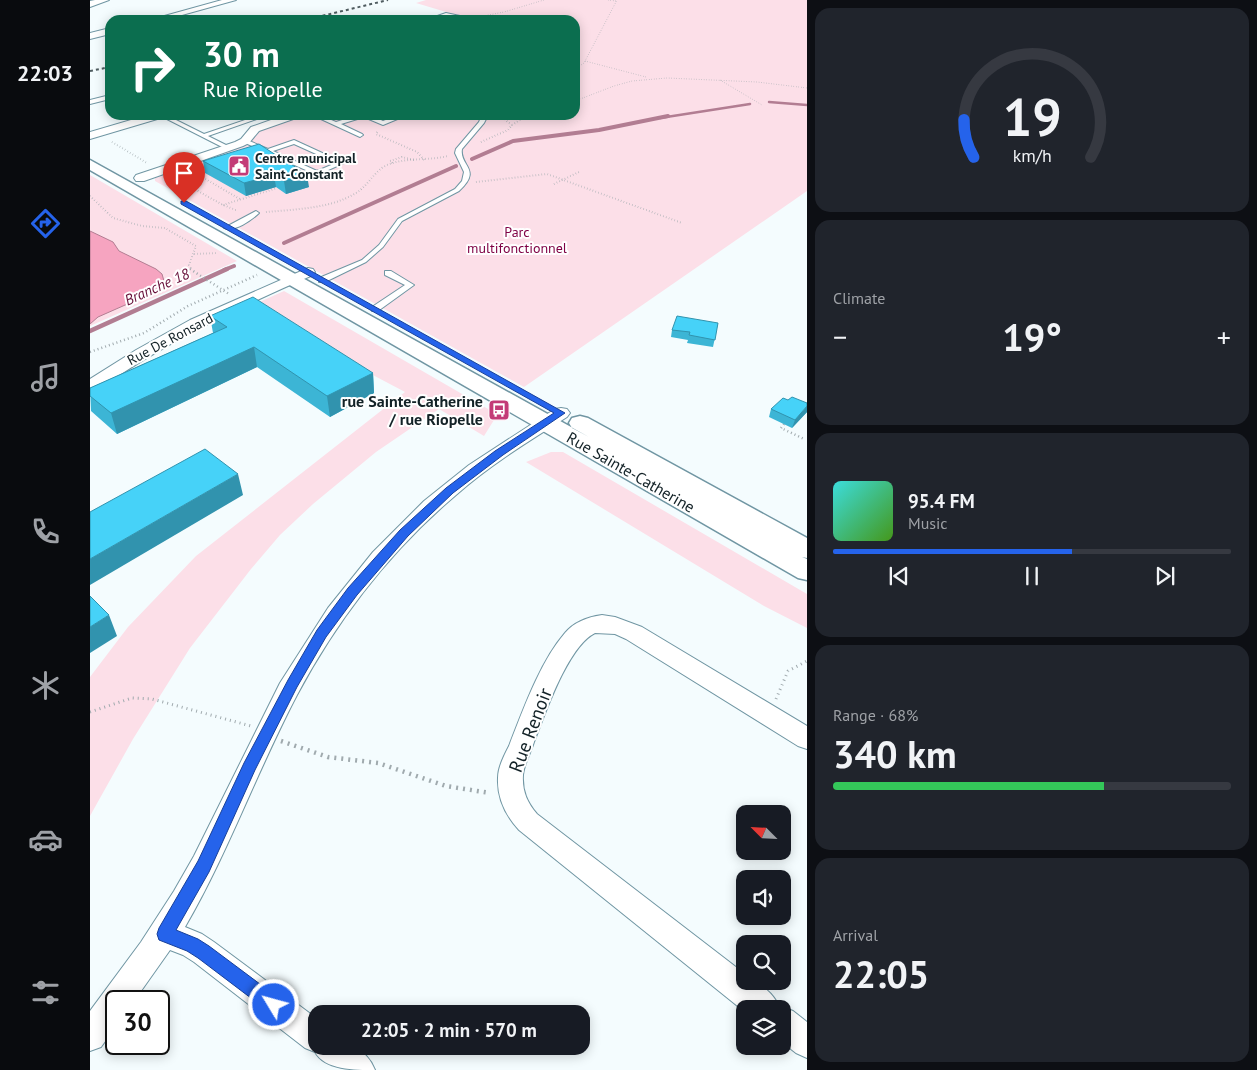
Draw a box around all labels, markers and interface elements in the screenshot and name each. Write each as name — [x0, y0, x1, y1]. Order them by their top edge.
text: 30 m — [203, 31, 280, 77]
icon: right — [120, 35, 185, 100]
text: 22:03 — [17, 59, 73, 87]
text: Rue Riopelle — [203, 75, 323, 103]
text: 19 — [1003, 83, 1061, 150]
text: km/h — [1012, 144, 1052, 167]
place label: Centre municipal Saint-Constant — [255, 149, 357, 183]
pin — [163, 152, 205, 203]
public building icon: Centre municipal Saint-Constant — [227, 154, 251, 178]
icon: arrive — [170, 159, 198, 187]
icon: directions — [28, 206, 63, 241]
park label: Parc multifonctionnel — [467, 223, 567, 257]
water label: Branche 18 — [121, 264, 192, 309]
text: Climate — [833, 288, 885, 308]
street label: Rue De Ronsard — [124, 309, 216, 369]
text: 19° — [1002, 312, 1062, 361]
text: − — [833, 318, 847, 355]
text: + — [1217, 318, 1231, 355]
icon: music — [28, 360, 63, 395]
place label: rue Sainte-Catherine / rue Riopelle — [342, 391, 483, 429]
bus stop icon: rue Sainte-Catherine / rue Riopelle — [487, 398, 511, 422]
street label: Rue Sainte-Catherine — [563, 427, 699, 517]
text: 95.4 FM — [908, 489, 975, 513]
text: Music — [908, 513, 948, 533]
icon: phone — [28, 514, 63, 549]
icon: previous — [885, 562, 913, 590]
icon: pause — [1018, 562, 1046, 590]
icon: next — [1151, 562, 1179, 590]
icon: climate — [28, 668, 63, 703]
street label: Rue Renoir — [503, 684, 557, 776]
text: Range · 68% — [833, 705, 918, 725]
text: 340 km — [833, 729, 957, 778]
north arrow — [736, 805, 791, 860]
map controls — [736, 805, 791, 1055]
icon: car — [28, 822, 63, 857]
button: sound — [736, 870, 791, 925]
text: Arrival — [833, 925, 878, 945]
button: search — [736, 935, 791, 990]
text: 22:05 — [833, 949, 929, 998]
icon: filters — [28, 975, 63, 1010]
position arrow — [247, 978, 299, 1030]
speed limit sign: 30 — [105, 990, 170, 1055]
button: layers — [736, 1000, 791, 1055]
text: 22:05 · 2 min · 570 m — [361, 1018, 537, 1042]

